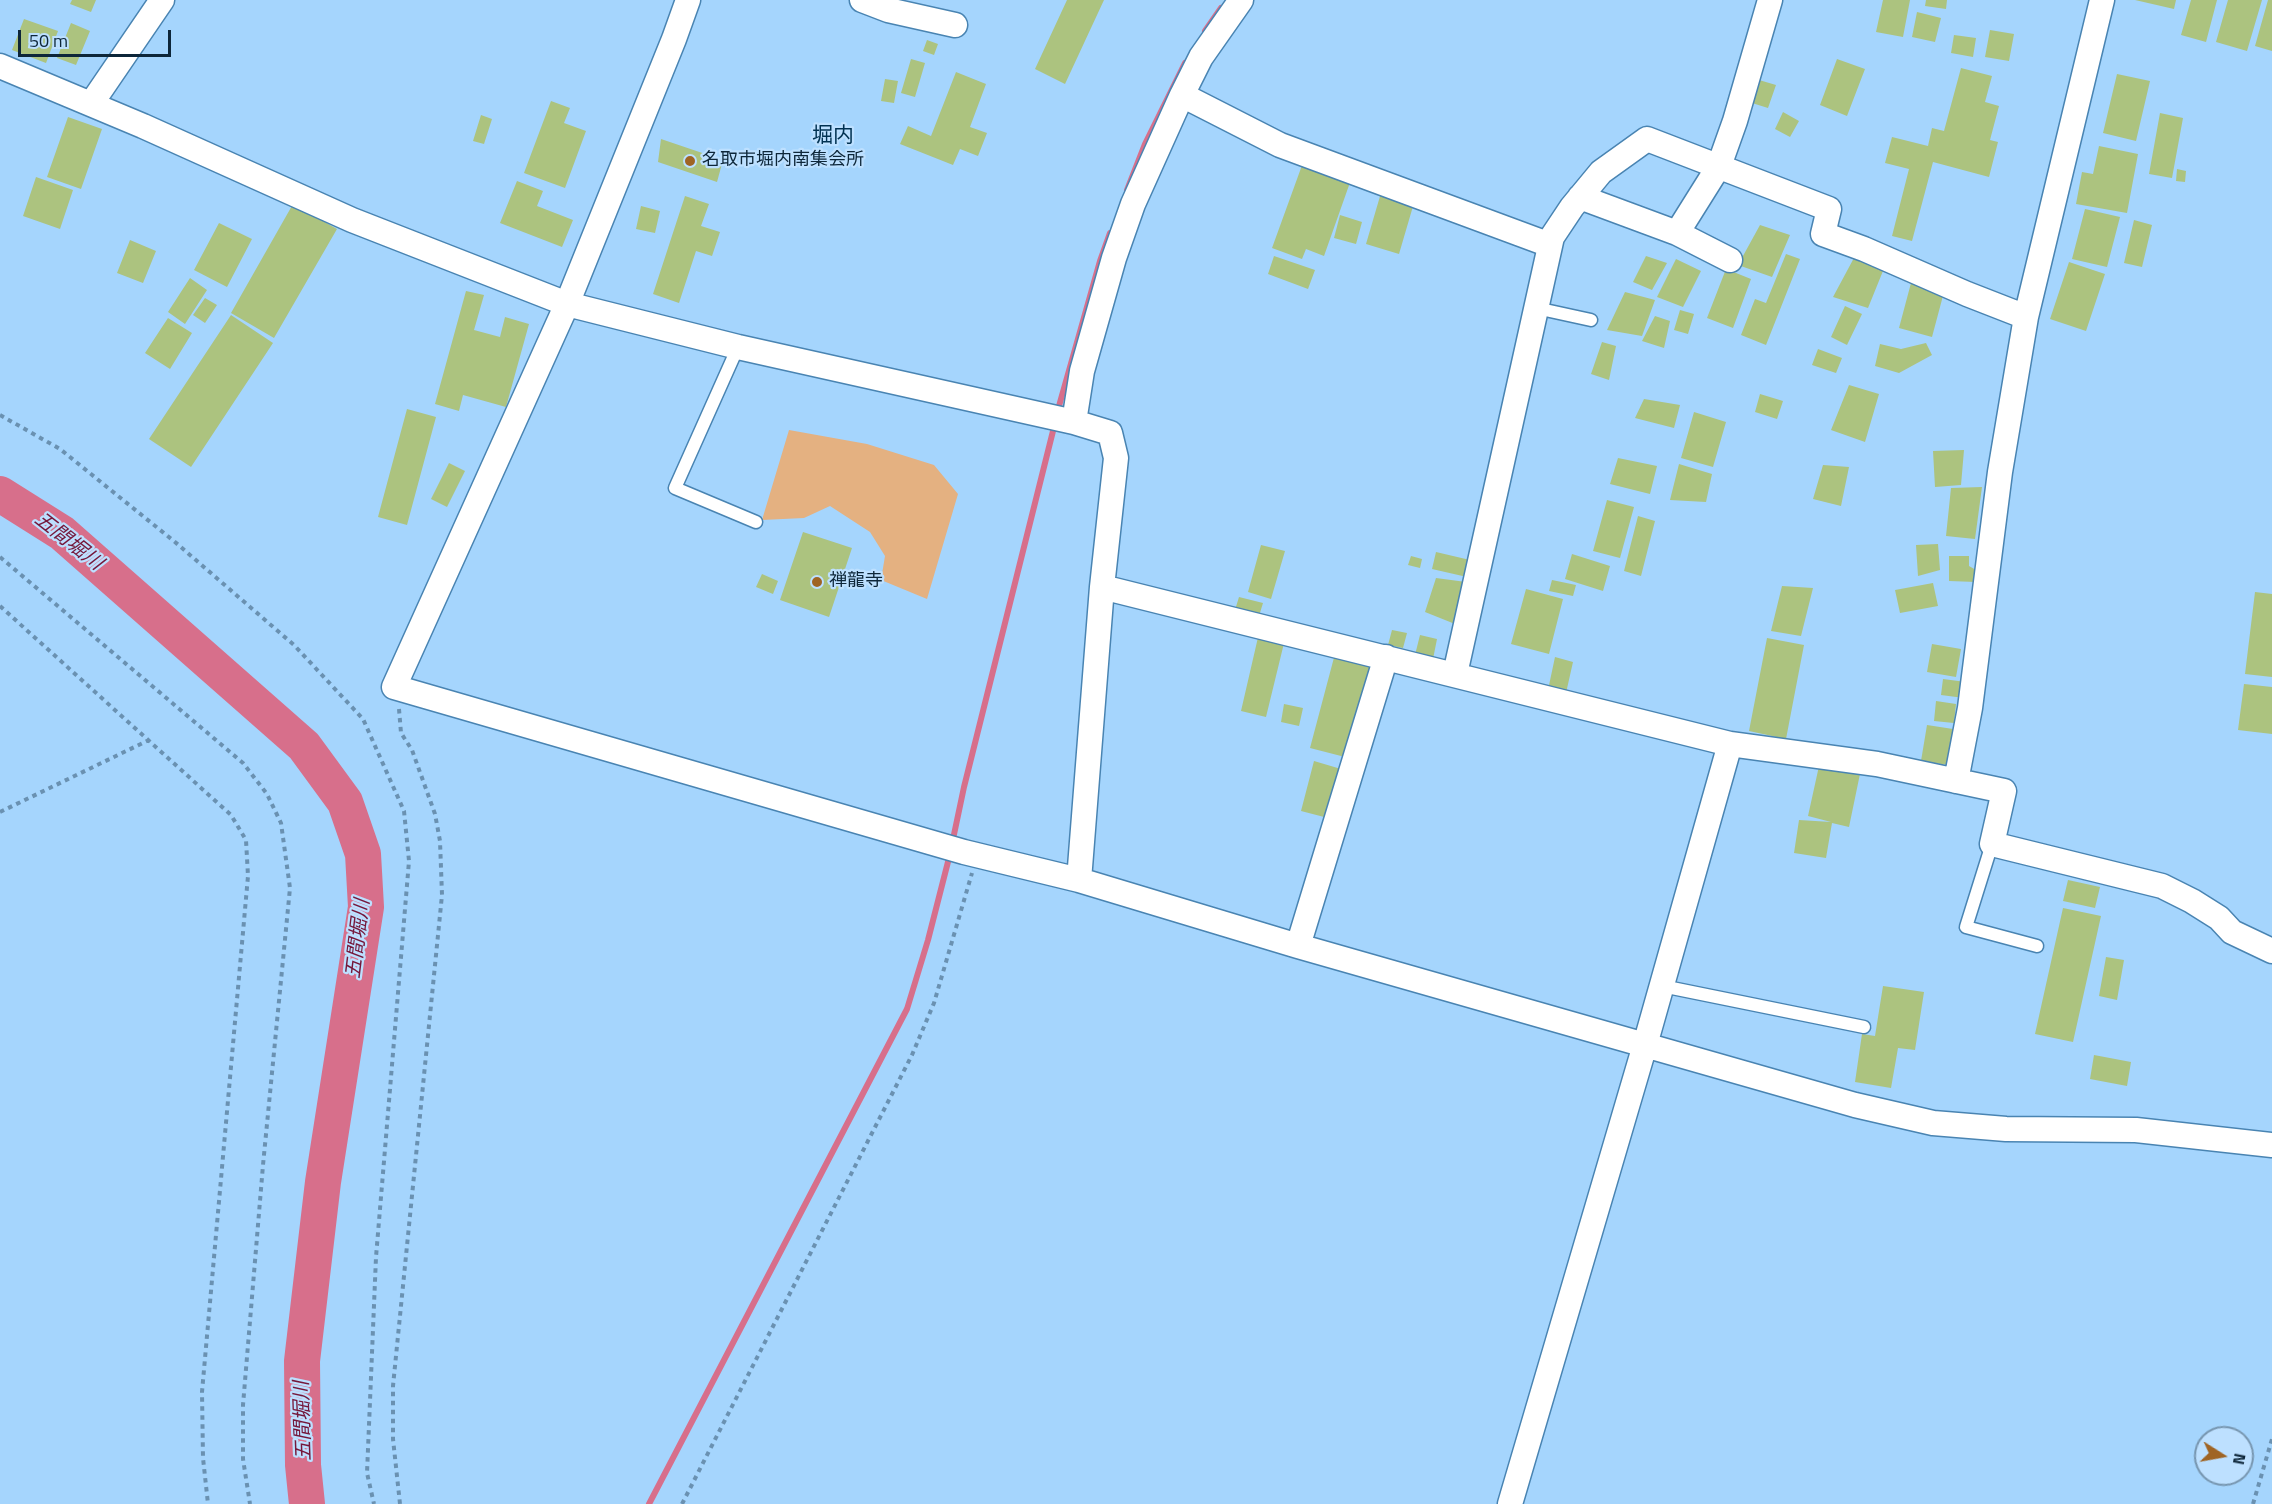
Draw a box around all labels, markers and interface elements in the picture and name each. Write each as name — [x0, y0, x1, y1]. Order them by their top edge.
scale bar — [21, 18, 174, 56]
text: 50 m — [29, 27, 68, 54]
district label: 堀内 — [812, 124, 854, 150]
place label: 名取市堀内南集会所 — [702, 150, 864, 172]
marker: 名取市堀内南集会所 — [683, 154, 697, 168]
water label: 五間堀川 — [29, 508, 107, 576]
place label: 禅龍寺 — [829, 571, 883, 593]
marker: 禅龍寺 — [810, 575, 824, 589]
water label: 五間堀川 — [342, 898, 376, 980]
water label: 五間堀川 — [291, 1381, 317, 1461]
north arrow — [2194, 1426, 2254, 1486]
text: N — [2227, 1451, 2253, 1467]

